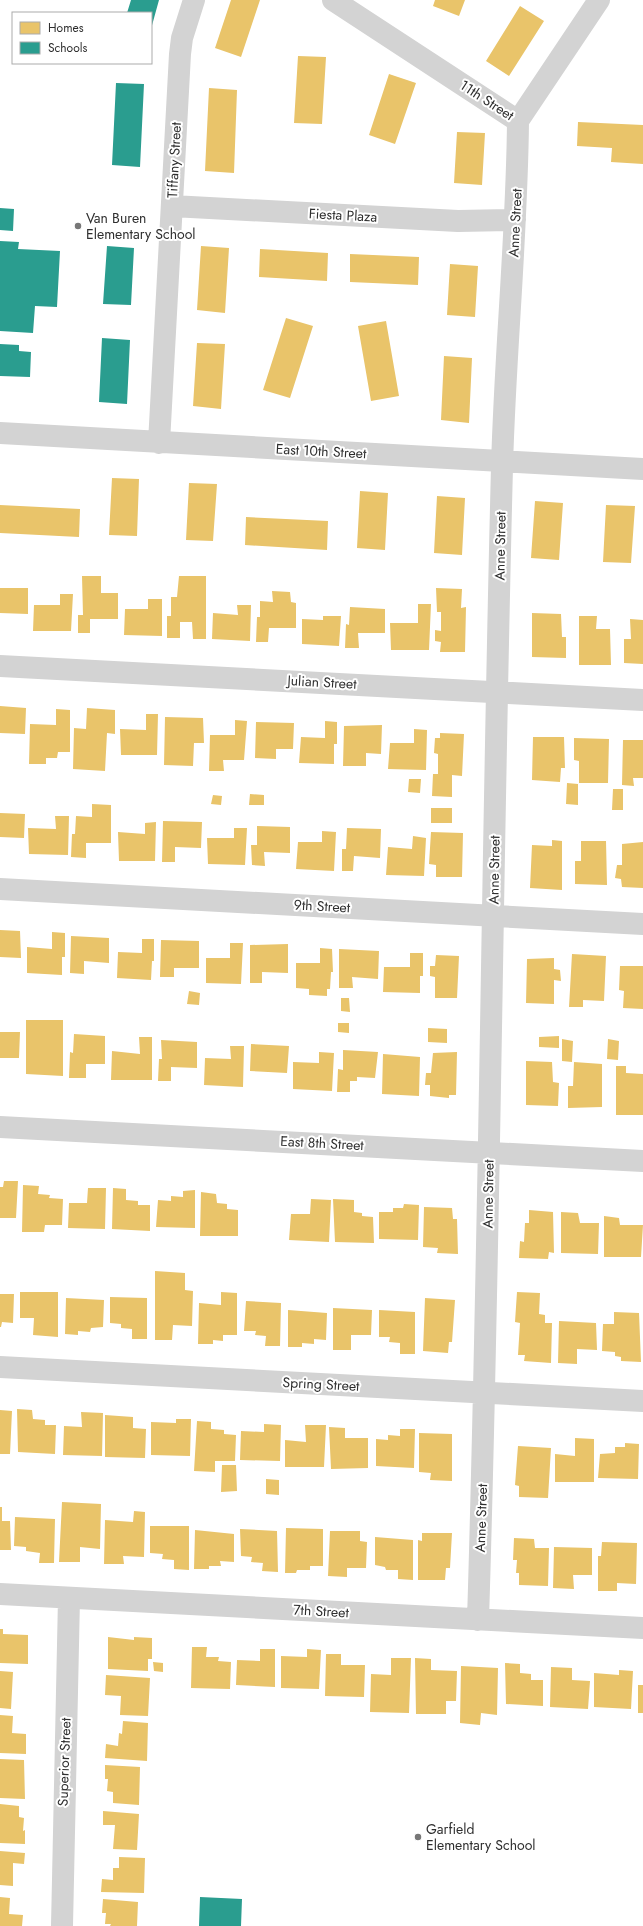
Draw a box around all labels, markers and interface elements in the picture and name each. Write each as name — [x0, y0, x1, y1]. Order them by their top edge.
legend — [12, 12, 152, 64]
text: Homes — [48, 19, 84, 37]
text: Schools — [48, 39, 87, 57]
street label: 11th Street — [456, 75, 519, 125]
street label: Tiffany Street — [162, 121, 186, 198]
street label: Anne Street — [503, 188, 527, 258]
street label: Fiesta Plaza — [308, 203, 378, 227]
place label: Van Buren Elementary School — [86, 208, 196, 244]
marker: Van Buren Elementary School — [73, 221, 83, 231]
street label: East 10th Street — [275, 439, 367, 463]
street label: Anne Street — [489, 511, 511, 581]
street label: Julian Street — [285, 670, 358, 694]
street label: Anne Street — [483, 835, 505, 905]
street label: 9th Street — [293, 895, 351, 917]
street label: East 8th Street — [280, 1131, 365, 1155]
street label: Anne Street — [477, 1159, 499, 1229]
street label: Spring Street — [282, 1372, 361, 1396]
street label: Anne Street — [470, 1483, 492, 1553]
street label: 7th Street — [293, 1600, 350, 1622]
street label: Superior Street — [52, 1717, 76, 1807]
place label: Garfield Elementary School — [426, 1819, 536, 1855]
marker: Garfield Elementary School — [413, 1832, 423, 1842]

